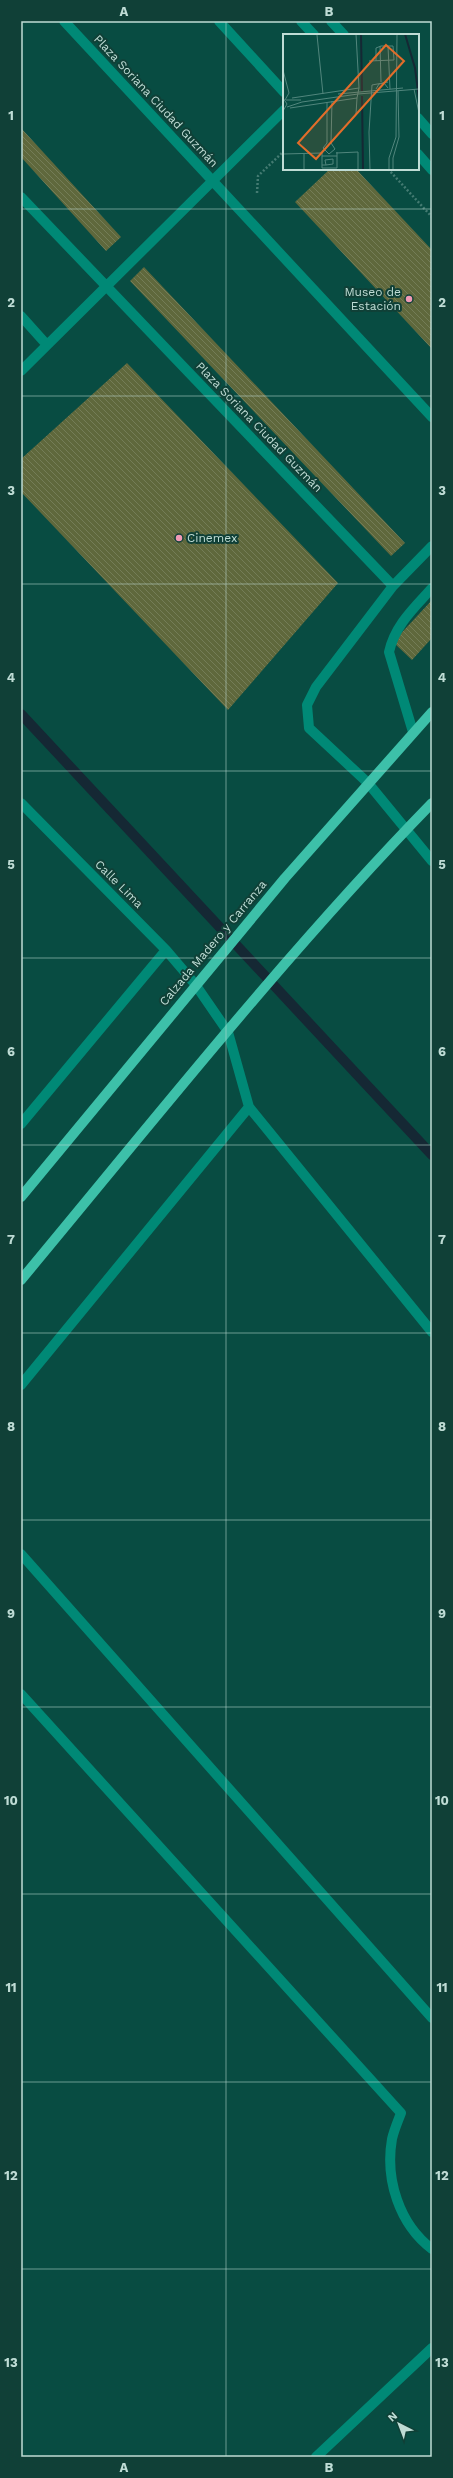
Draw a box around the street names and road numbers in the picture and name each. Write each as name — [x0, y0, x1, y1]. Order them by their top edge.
street label: Plaza Soriana Ciudad Guzmán — [91, 32, 221, 170]
street label: Plaza Soriana Ciudad Guzmán — [193, 359, 325, 495]
street label: Calle Lima — [92, 857, 146, 911]
street label: Calzada Madero y Carranza — [156, 877, 270, 1008]

